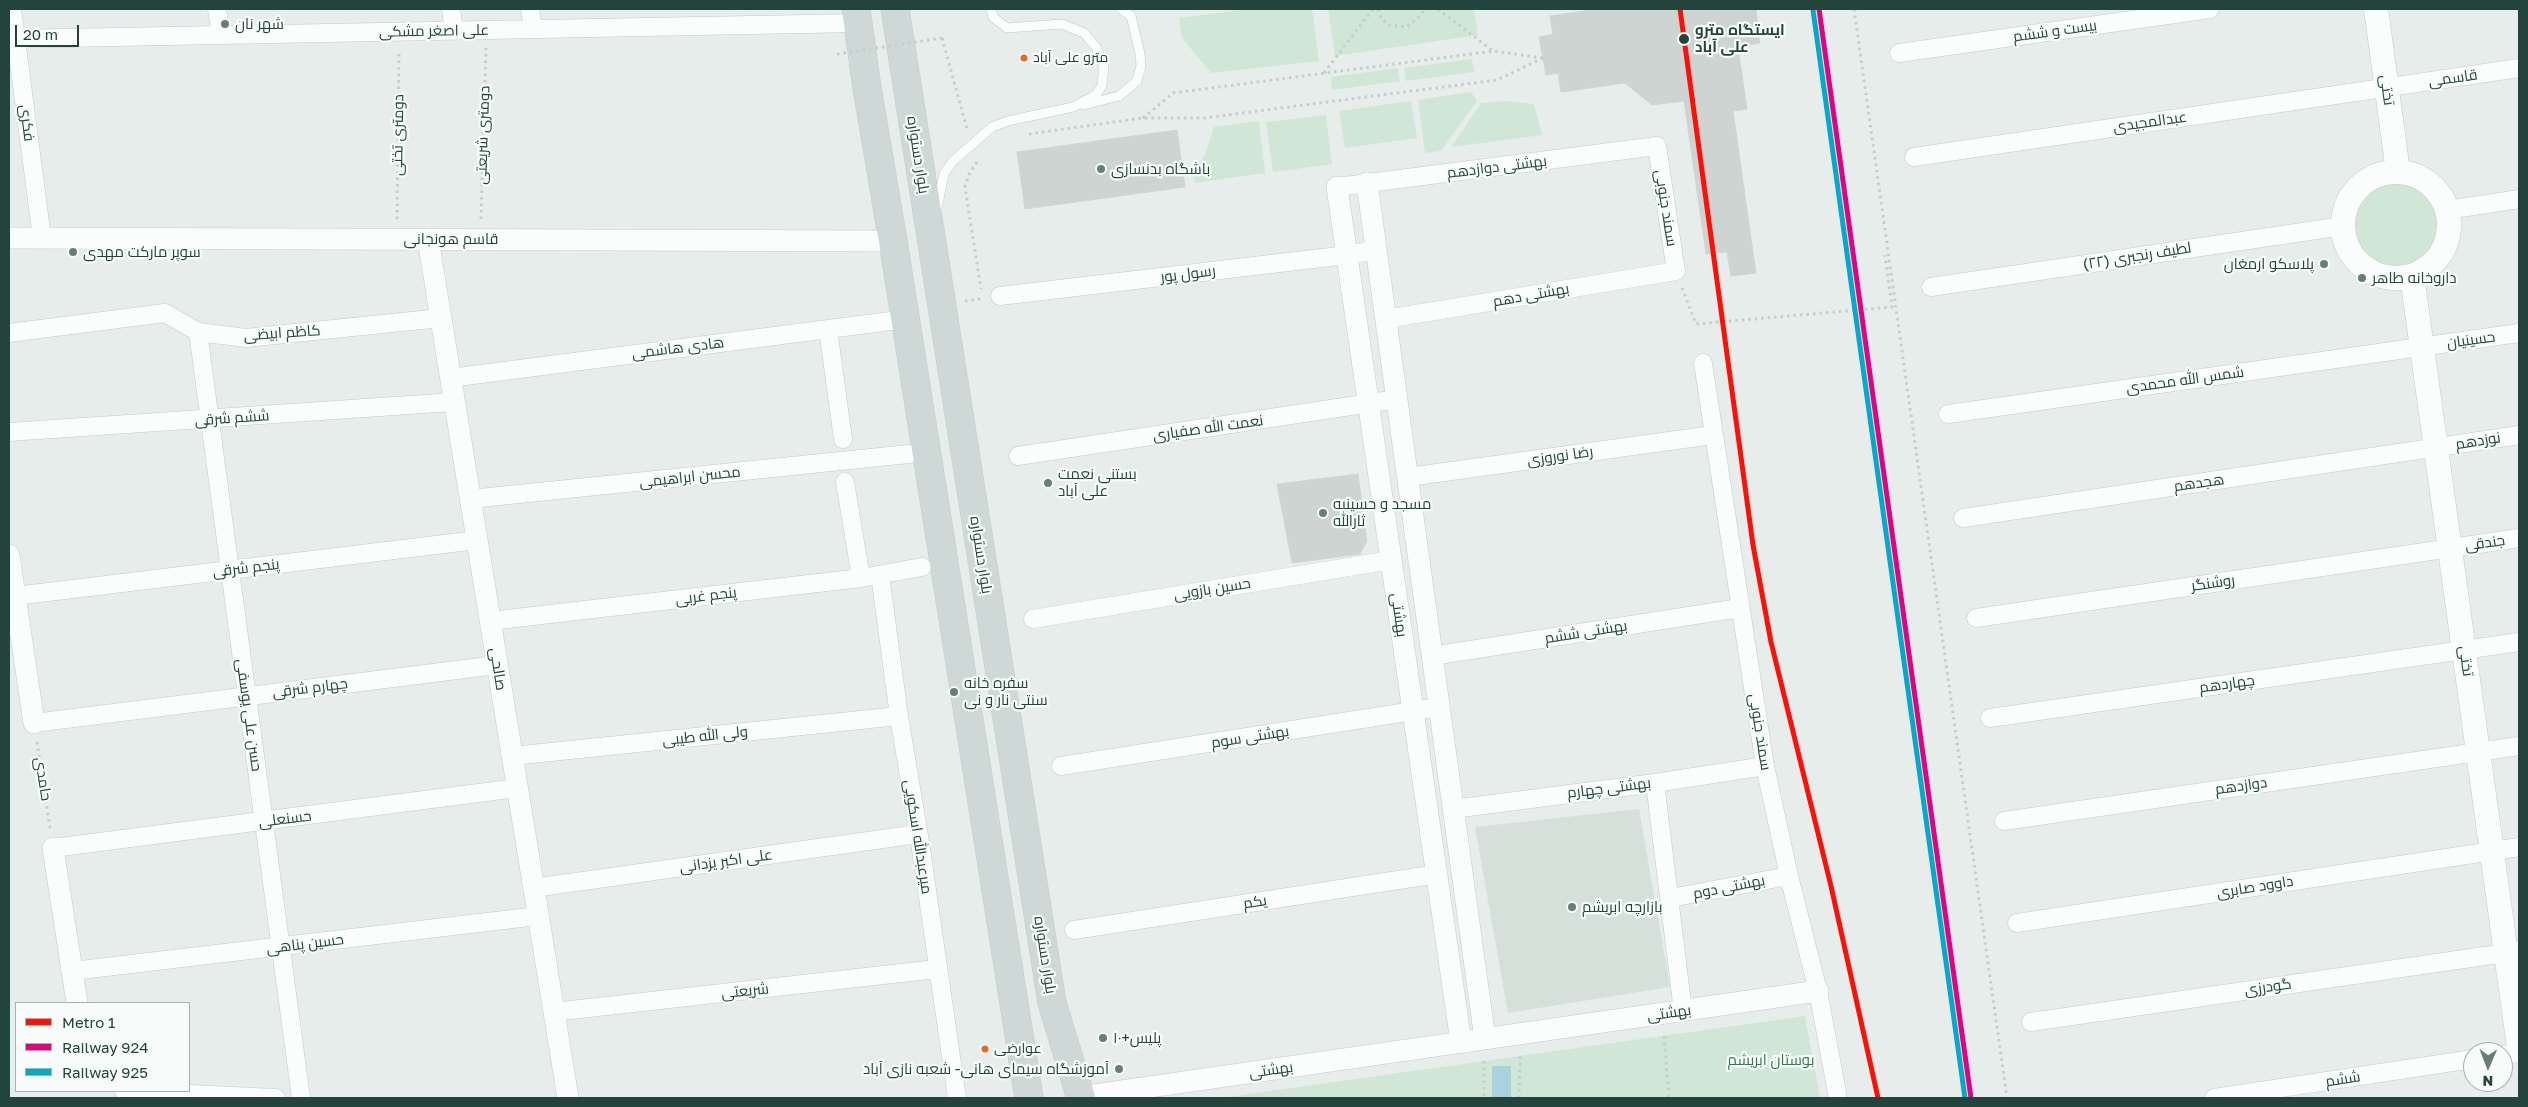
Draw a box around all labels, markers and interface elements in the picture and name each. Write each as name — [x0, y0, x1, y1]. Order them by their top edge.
scale bar — [18, 15, 81, 47]
place label: شهر نان — [235, 15, 284, 33]
street label: بیست و ششم — [2012, 16, 2098, 46]
marker: شهر نان — [219, 18, 231, 30]
street label: علی اصغر مشکی — [379, 21, 489, 41]
place label: ایستگاه مترو علی آباد — [1695, 21, 1785, 56]
text: 20 m — [23, 25, 58, 43]
marker: ایستگاه مترو علی آباد — [1677, 32, 1691, 46]
place label: مترو علی آباد — [1033, 50, 1108, 66]
marker: مترو علی آباد — [1019, 53, 1029, 63]
street label: قاسمی — [2427, 66, 2479, 90]
street label: تختی — [2376, 74, 2398, 106]
street label: دومتری شریعتی — [472, 85, 494, 185]
street label: دومتری تختی — [388, 94, 408, 176]
street label: فکری — [16, 104, 38, 142]
street label: عبدالمجیدی — [2112, 108, 2188, 136]
street label: بلوار دستواره — [903, 115, 933, 195]
street label: بهشتی دوازدهم — [1446, 152, 1548, 182]
place label: باشگاه بدنسازی — [1111, 160, 1210, 178]
marker: باشگاه بدنسازی — [1095, 163, 1107, 175]
street label: سمند جنوبی — [1651, 168, 1681, 248]
street label: قاسم هونجانی — [404, 230, 498, 248]
street label: لطیف رنجبری (۲۲) — [2081, 239, 2193, 273]
place label: سوپر مارکت مهدی — [83, 243, 201, 261]
marker: سوپر مارکت مهدی — [67, 246, 79, 258]
place label: پلاسکو ارمغان — [2224, 255, 2314, 273]
marker: پلاسکو ارمغان — [2318, 258, 2330, 270]
street label: رسول پور — [1159, 262, 1217, 286]
place label: داروخانه طاهر — [2372, 269, 2457, 287]
marker: داروخانه طاهر — [2356, 272, 2368, 284]
street label: بهشتی دهم — [1491, 279, 1571, 311]
street label: کاظم ابیضی — [243, 321, 321, 345]
street label: حسینیان — [2446, 328, 2496, 352]
street label: هادی هاشمی — [631, 333, 725, 363]
street label: شمس الله محمدی — [2125, 363, 2245, 397]
street label: ششم شرقی — [194, 406, 270, 430]
street label: نعمت الله صفیاری — [1152, 411, 1264, 445]
street label: نوزدهم — [2454, 429, 2502, 453]
street label: رضا نوروزی — [1526, 442, 1594, 470]
street label: محسن ابراهیمی — [638, 463, 742, 491]
place label: بستنی نعمت علی آباد — [1058, 465, 1137, 500]
street label: هجدهم — [2173, 471, 2225, 495]
marker: بستنی نعمت علی آباد — [1042, 477, 1054, 489]
place label: مسجد و حسینیه ثارالله — [1333, 495, 1431, 530]
marker: مسجد و حسینیه ثارالله — [1317, 507, 1329, 519]
street label: بلوار دستواره — [966, 515, 996, 595]
street label: جندقی — [2464, 531, 2506, 555]
street label: پنجم شرقی — [212, 555, 280, 581]
street label: روشنگر — [2190, 571, 2236, 595]
street label: حسین بازویی — [1172, 574, 1252, 604]
street label: پنجم غربی — [674, 583, 738, 609]
street label: بهشتی — [1387, 592, 1411, 638]
street label: بهشتی ششم — [1543, 617, 1629, 647]
street label: تختی — [2455, 645, 2477, 677]
street label: صالحی — [486, 646, 510, 692]
street label: حسن علی یوسفی — [232, 657, 266, 773]
street label: چهاردهم — [2198, 671, 2256, 697]
street label: چهارم شرقی — [271, 674, 349, 702]
place label: سفره خانه سنتی نار و نی — [964, 674, 1048, 709]
marker: سفره خانه سنتی نار و نی — [948, 686, 960, 698]
street label: سمند جنوبی — [1745, 692, 1775, 772]
street label: بهشتی سوم — [1210, 722, 1290, 752]
street label: ولی الله طیبی — [661, 723, 749, 749]
street label: حامدی — [31, 756, 55, 802]
street label: دوازدهم — [2214, 773, 2268, 799]
street label: بهشتی چهارم — [1566, 774, 1652, 802]
street label: میرعبدالله اسکویی — [900, 778, 936, 896]
street label: حسنعلی — [258, 807, 312, 831]
street label: علی اکبر یزدانی — [678, 846, 774, 876]
street label: بهشتی دوم — [1691, 871, 1767, 903]
street label: داوود صابری — [2215, 872, 2295, 902]
street label: یکم — [1242, 891, 1268, 913]
place label: بازارچه ابریشم — [1582, 898, 1662, 916]
marker: بازارچه ابریشم — [1566, 901, 1578, 913]
street label: بلوار دستواره — [1030, 915, 1060, 995]
street label: حسین پناهی — [265, 930, 345, 958]
street label: گودرزی — [2243, 975, 2293, 999]
street label: شریعتی — [720, 980, 770, 1002]
street label: بهشتی — [1646, 1001, 1692, 1025]
legend — [15, 1002, 190, 1092]
text: Metro 1 — [62, 1013, 115, 1031]
place label: پلیس+۱۰ — [1113, 1029, 1161, 1047]
marker: پلیس+۱۰ — [1097, 1032, 1109, 1044]
text: Railway 924 — [62, 1038, 148, 1056]
place label: عوارضی — [994, 1041, 1042, 1057]
north arrow — [2463, 1042, 2513, 1092]
marker: عوارضی — [980, 1044, 990, 1054]
park label: بوستان ابریشم — [1728, 1051, 1814, 1069]
street label: بهشتی — [1248, 1058, 1294, 1082]
place label: آموزشگاه سیمای هانی- شعبه نازی آباد — [863, 1060, 1109, 1078]
text: Railway 925 — [62, 1063, 148, 1081]
marker: آموزشگاه سیمای هانی- شعبه نازی آباد — [1113, 1063, 1125, 1075]
street label: ششم — [2324, 1067, 2362, 1091]
text: N — [2482, 1073, 2493, 1090]

